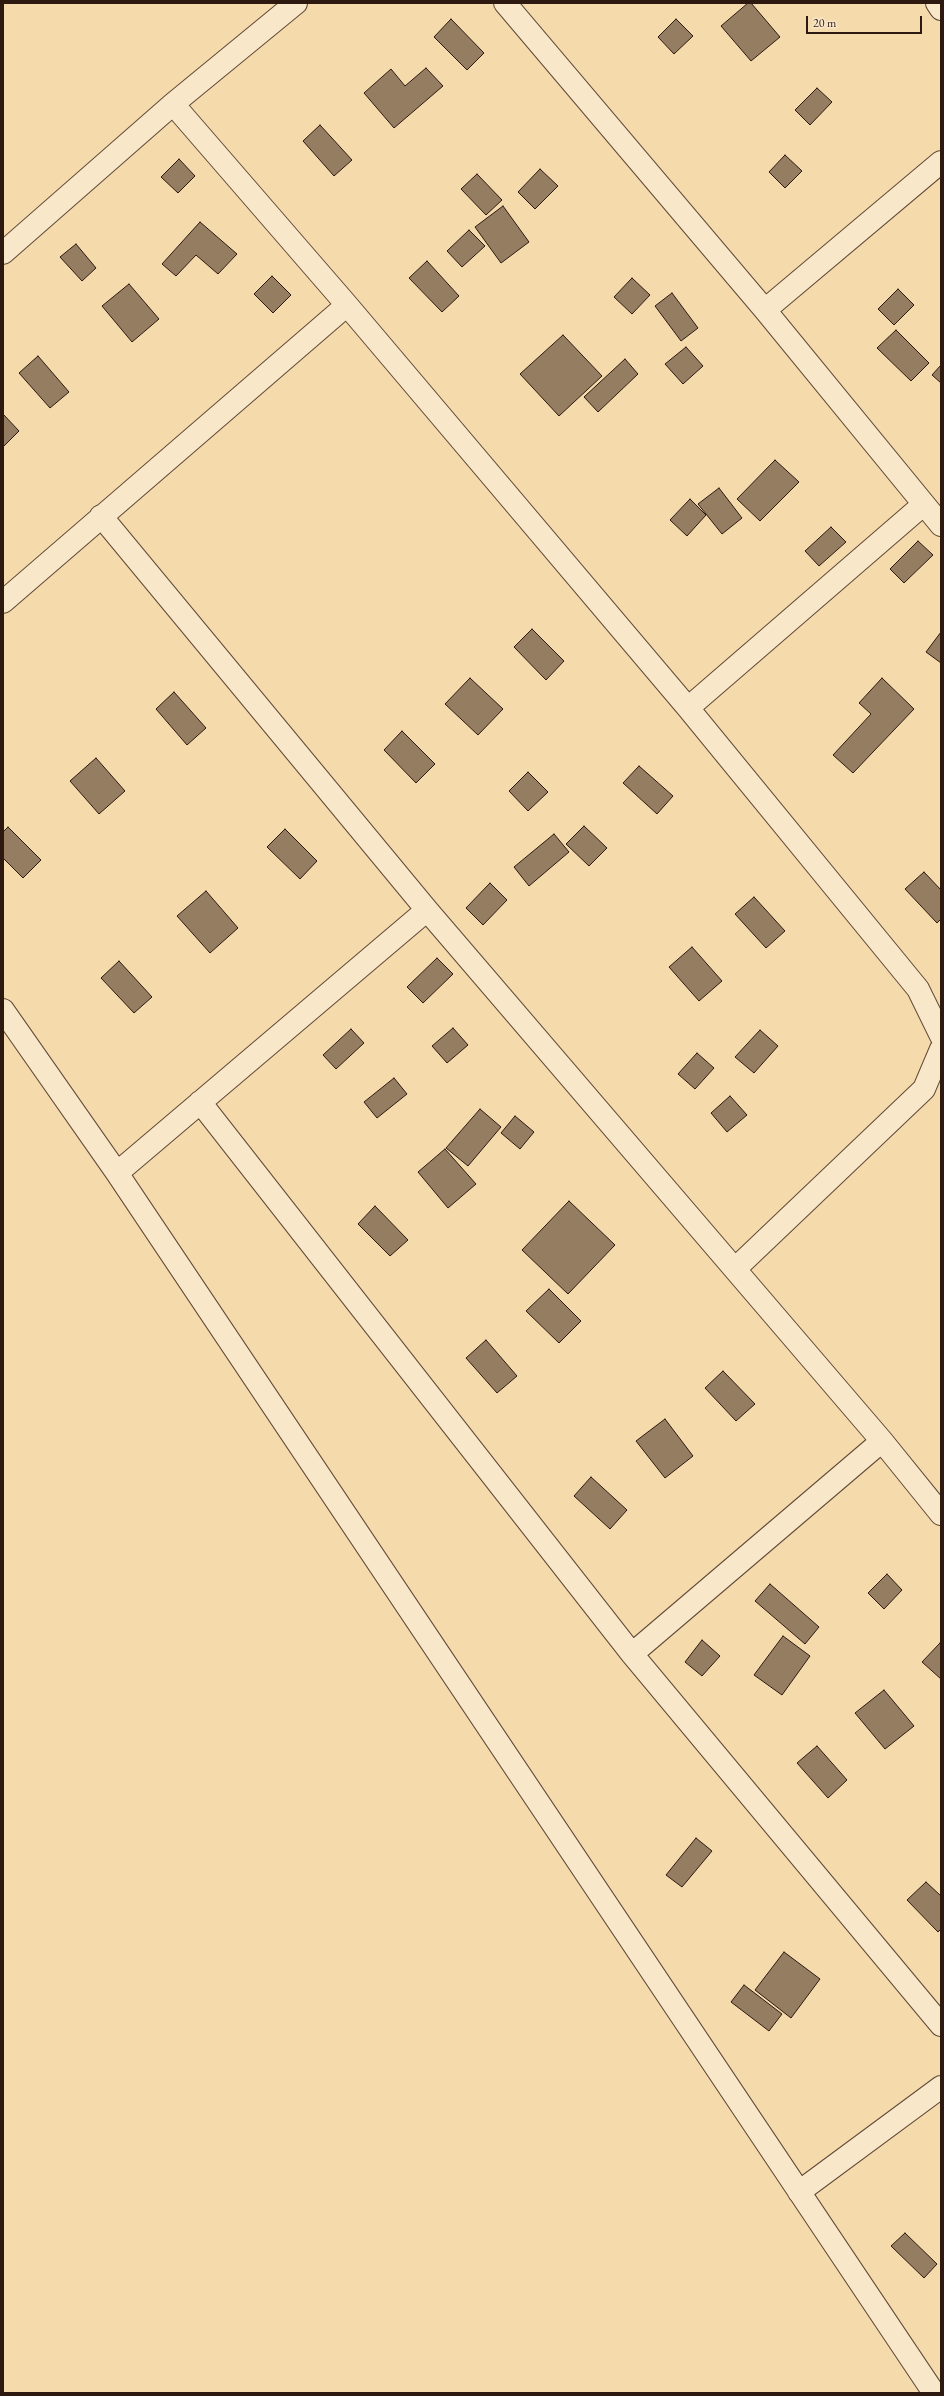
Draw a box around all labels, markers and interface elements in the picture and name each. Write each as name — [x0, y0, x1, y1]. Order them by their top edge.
scale bar — [808, 8, 924, 34]
text: 20 m — [813, 15, 836, 31]

